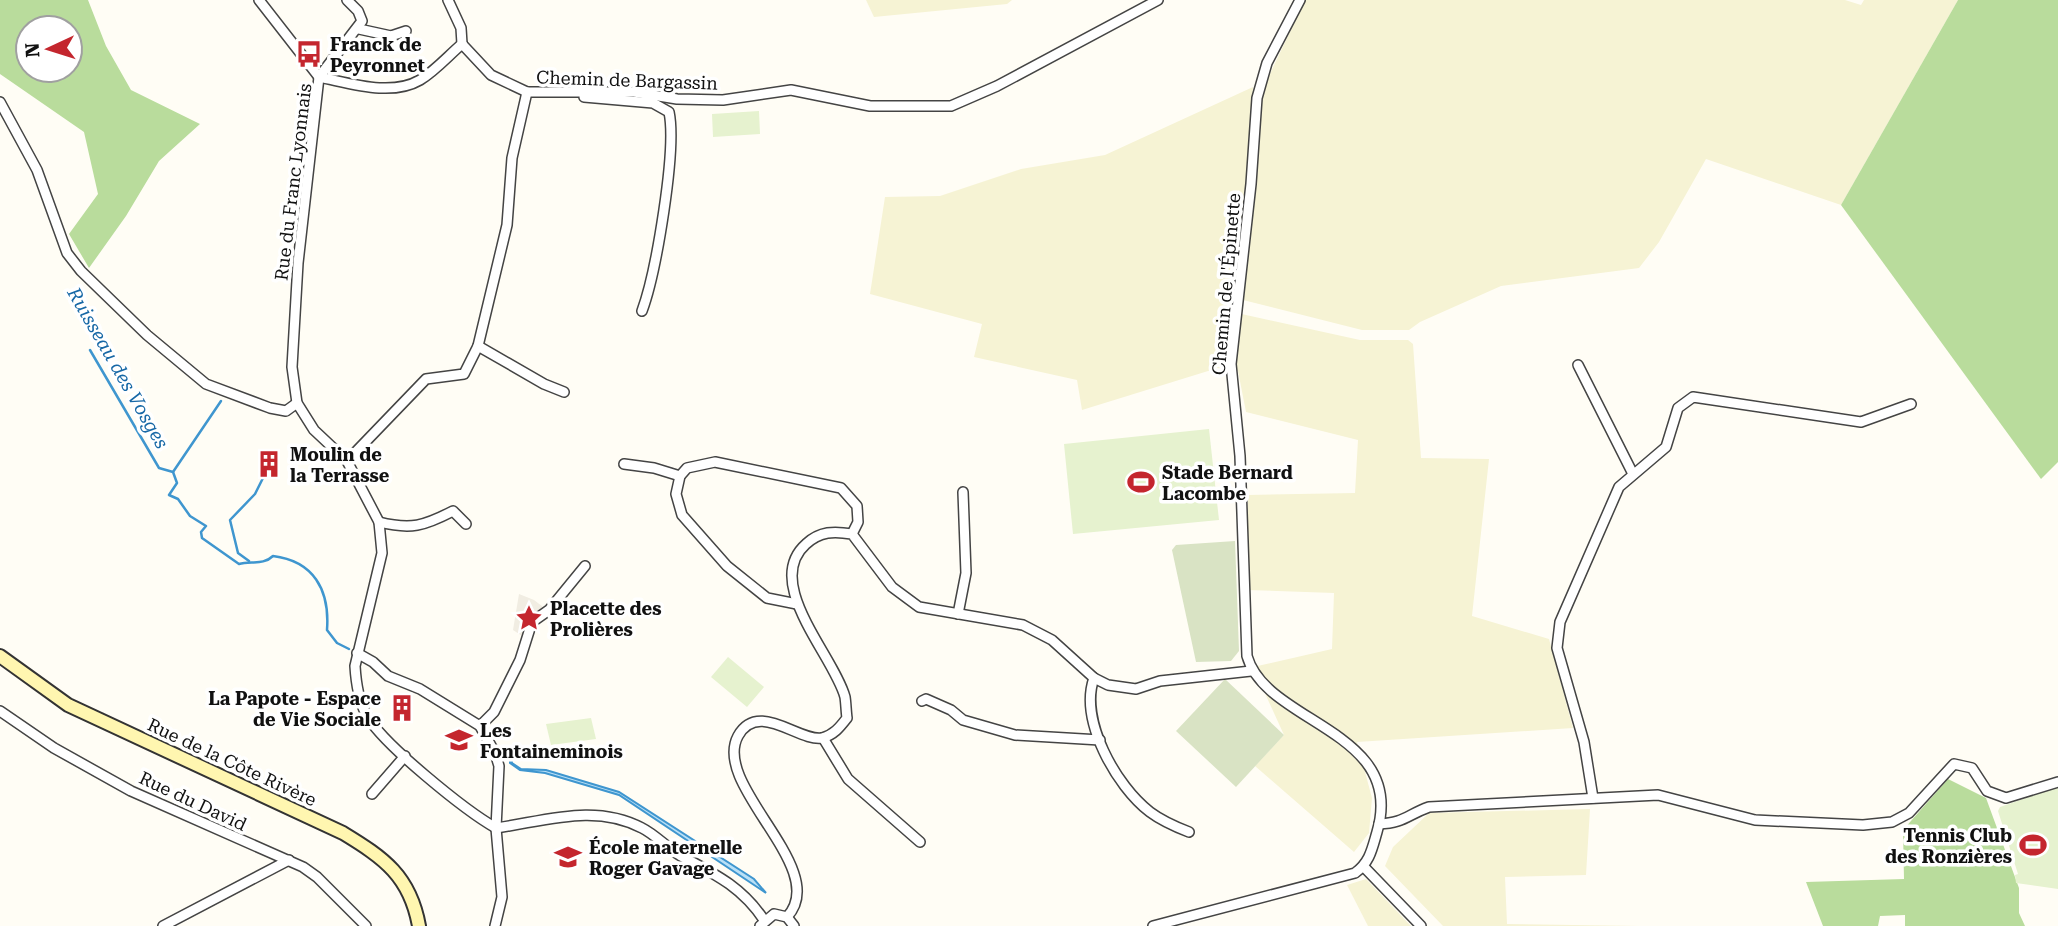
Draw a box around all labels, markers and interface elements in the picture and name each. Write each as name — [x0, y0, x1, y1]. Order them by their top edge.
north arrow — [14, 14, 84, 84]
place label: Franck de Peyronnet — [330, 34, 425, 76]
bus stop icon: Franck de Peyronnet — [294, 39, 324, 69]
text: N — [21, 42, 45, 58]
street label: Chemin de Bargassin — [536, 66, 719, 94]
street label: Rue du Franc Lyonnais — [270, 82, 316, 282]
street label: Chemin de l'Épinette — [1208, 192, 1244, 376]
water label: Ruisseau des Vosges — [62, 282, 174, 453]
place label: Moulin de la Terrasse — [290, 444, 390, 486]
building icon: Moulin de la Terrasse — [254, 449, 284, 479]
place label: Stade Bernard Lacombe — [1162, 462, 1293, 504]
sports icon: Stade Bernard Lacombe — [1126, 467, 1156, 497]
place label: Placette des Prolières — [550, 598, 661, 640]
place icon: Placette des Prolières — [514, 603, 544, 633]
place label: La Papote - Espace de Vie Sociale — [208, 688, 381, 730]
building icon: La Papote - Espace de Vie Sociale — [387, 693, 417, 723]
street label: Rue de la Côte Rivère — [144, 714, 320, 810]
place label: Les Fontaineminois — [480, 720, 623, 762]
school or university icon: Les Fontaineminois — [444, 725, 474, 755]
street label: Rue du David — [136, 767, 250, 835]
place label: Tennis Club des Ronzières — [1885, 825, 2012, 867]
sports icon: Tennis Club des Ronzières — [2018, 830, 2048, 860]
place label: École maternelle Roger Gavage — [589, 836, 743, 879]
school or university icon: École maternelle Roger Gavage — [553, 842, 583, 872]

